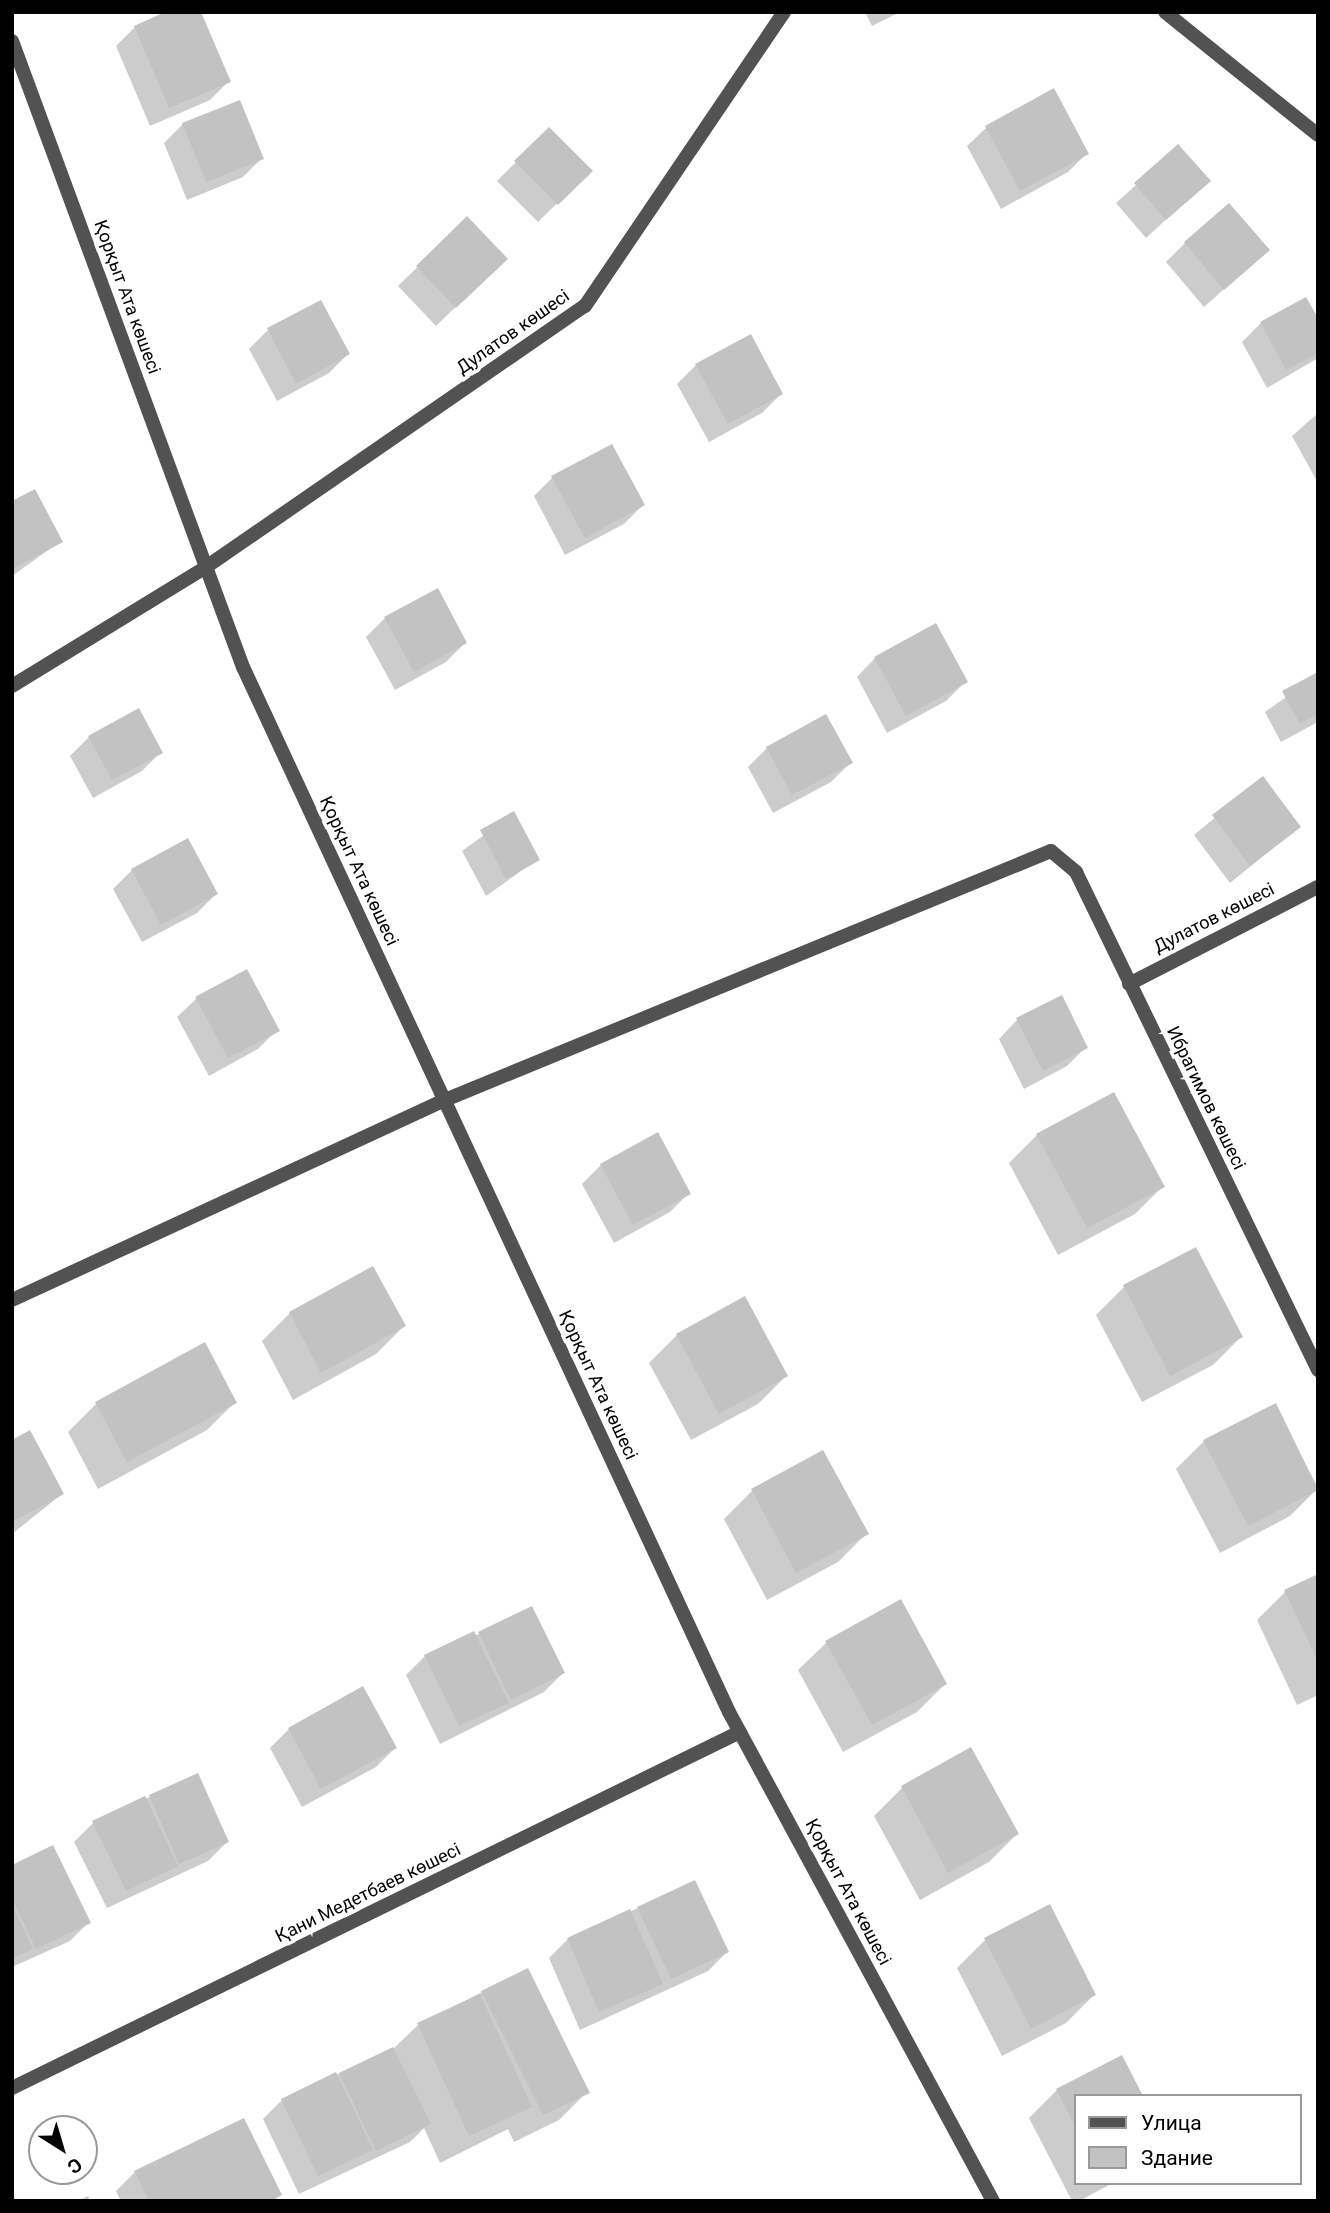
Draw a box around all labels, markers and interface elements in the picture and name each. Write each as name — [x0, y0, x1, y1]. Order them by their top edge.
street label: Қорқыт Ата көшесі — [89, 217, 165, 377]
street label: Дулатов көшесі — [452, 285, 574, 379]
street label: Қорқыт Ата көшесі — [315, 793, 403, 949]
street label: Дулатов көшесі — [1150, 878, 1278, 958]
street label: Ибрагимов көшесі — [1162, 1023, 1250, 1173]
street label: Қорқыт Ата көшесі — [554, 1307, 642, 1463]
street label: Қорқыт Ата көшесі — [800, 1815, 896, 1969]
street label: Қани Медетбаев көшесі — [272, 1839, 464, 1947]
legend — [1074, 2094, 1302, 2185]
text: Улица — [1141, 2111, 1202, 2135]
north arrow — [28, 2115, 98, 2185]
text: Здание — [1141, 2146, 1213, 2170]
text: С — [63, 2153, 87, 2179]

